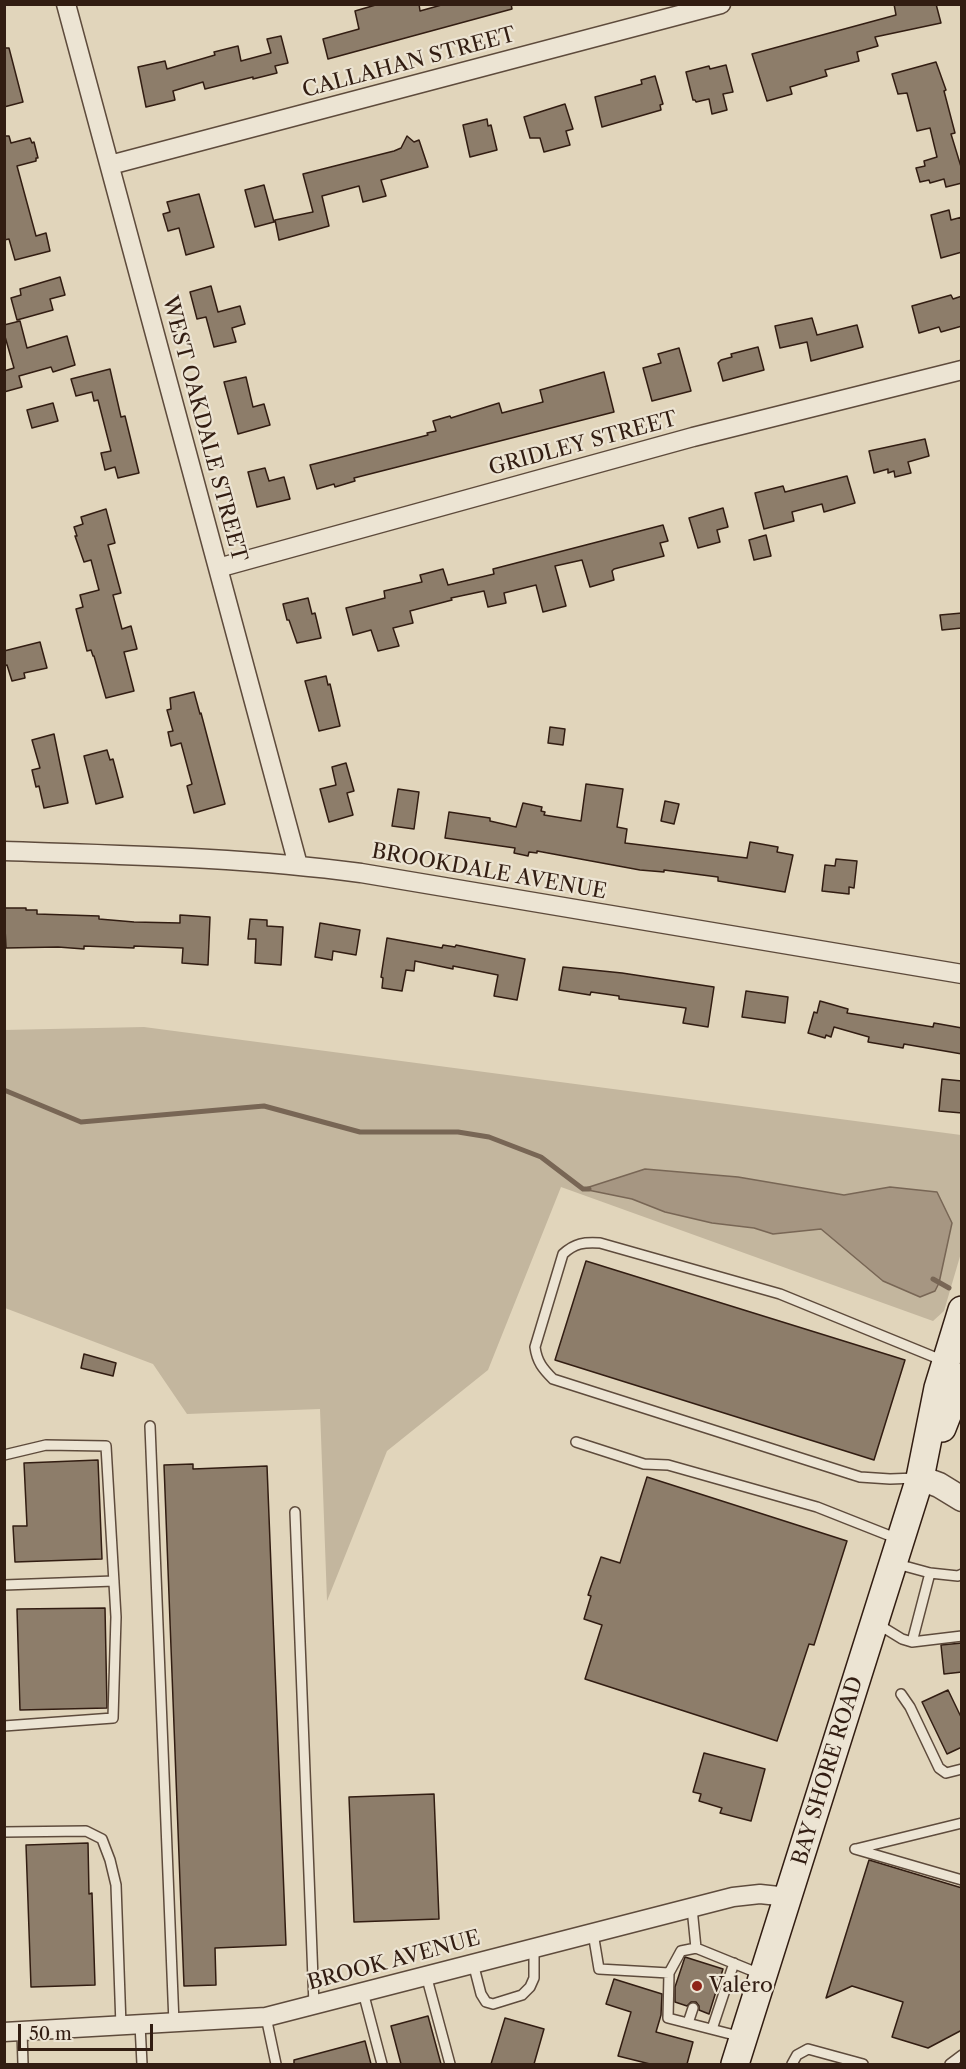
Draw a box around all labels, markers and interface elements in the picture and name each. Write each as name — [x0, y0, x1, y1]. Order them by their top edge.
street label: CALLAHAN STREET — [300, 22, 518, 104]
street label: WEST OAKDALE STREET — [156, 293, 252, 565]
street label: GRIDLEY STREET — [486, 407, 680, 481]
street label: BROOKDALE AVENUE — [370, 839, 608, 905]
street label: BAY SHORE ROAD — [787, 1674, 869, 1868]
street label: BROOK AVENUE — [305, 1926, 483, 1996]
place label: Valero — [709, 1973, 773, 1999]
marker: Valero — [690, 1979, 704, 1993]
scale bar — [21, 2012, 156, 2050]
text: 50 m — [29, 2023, 72, 2045]

